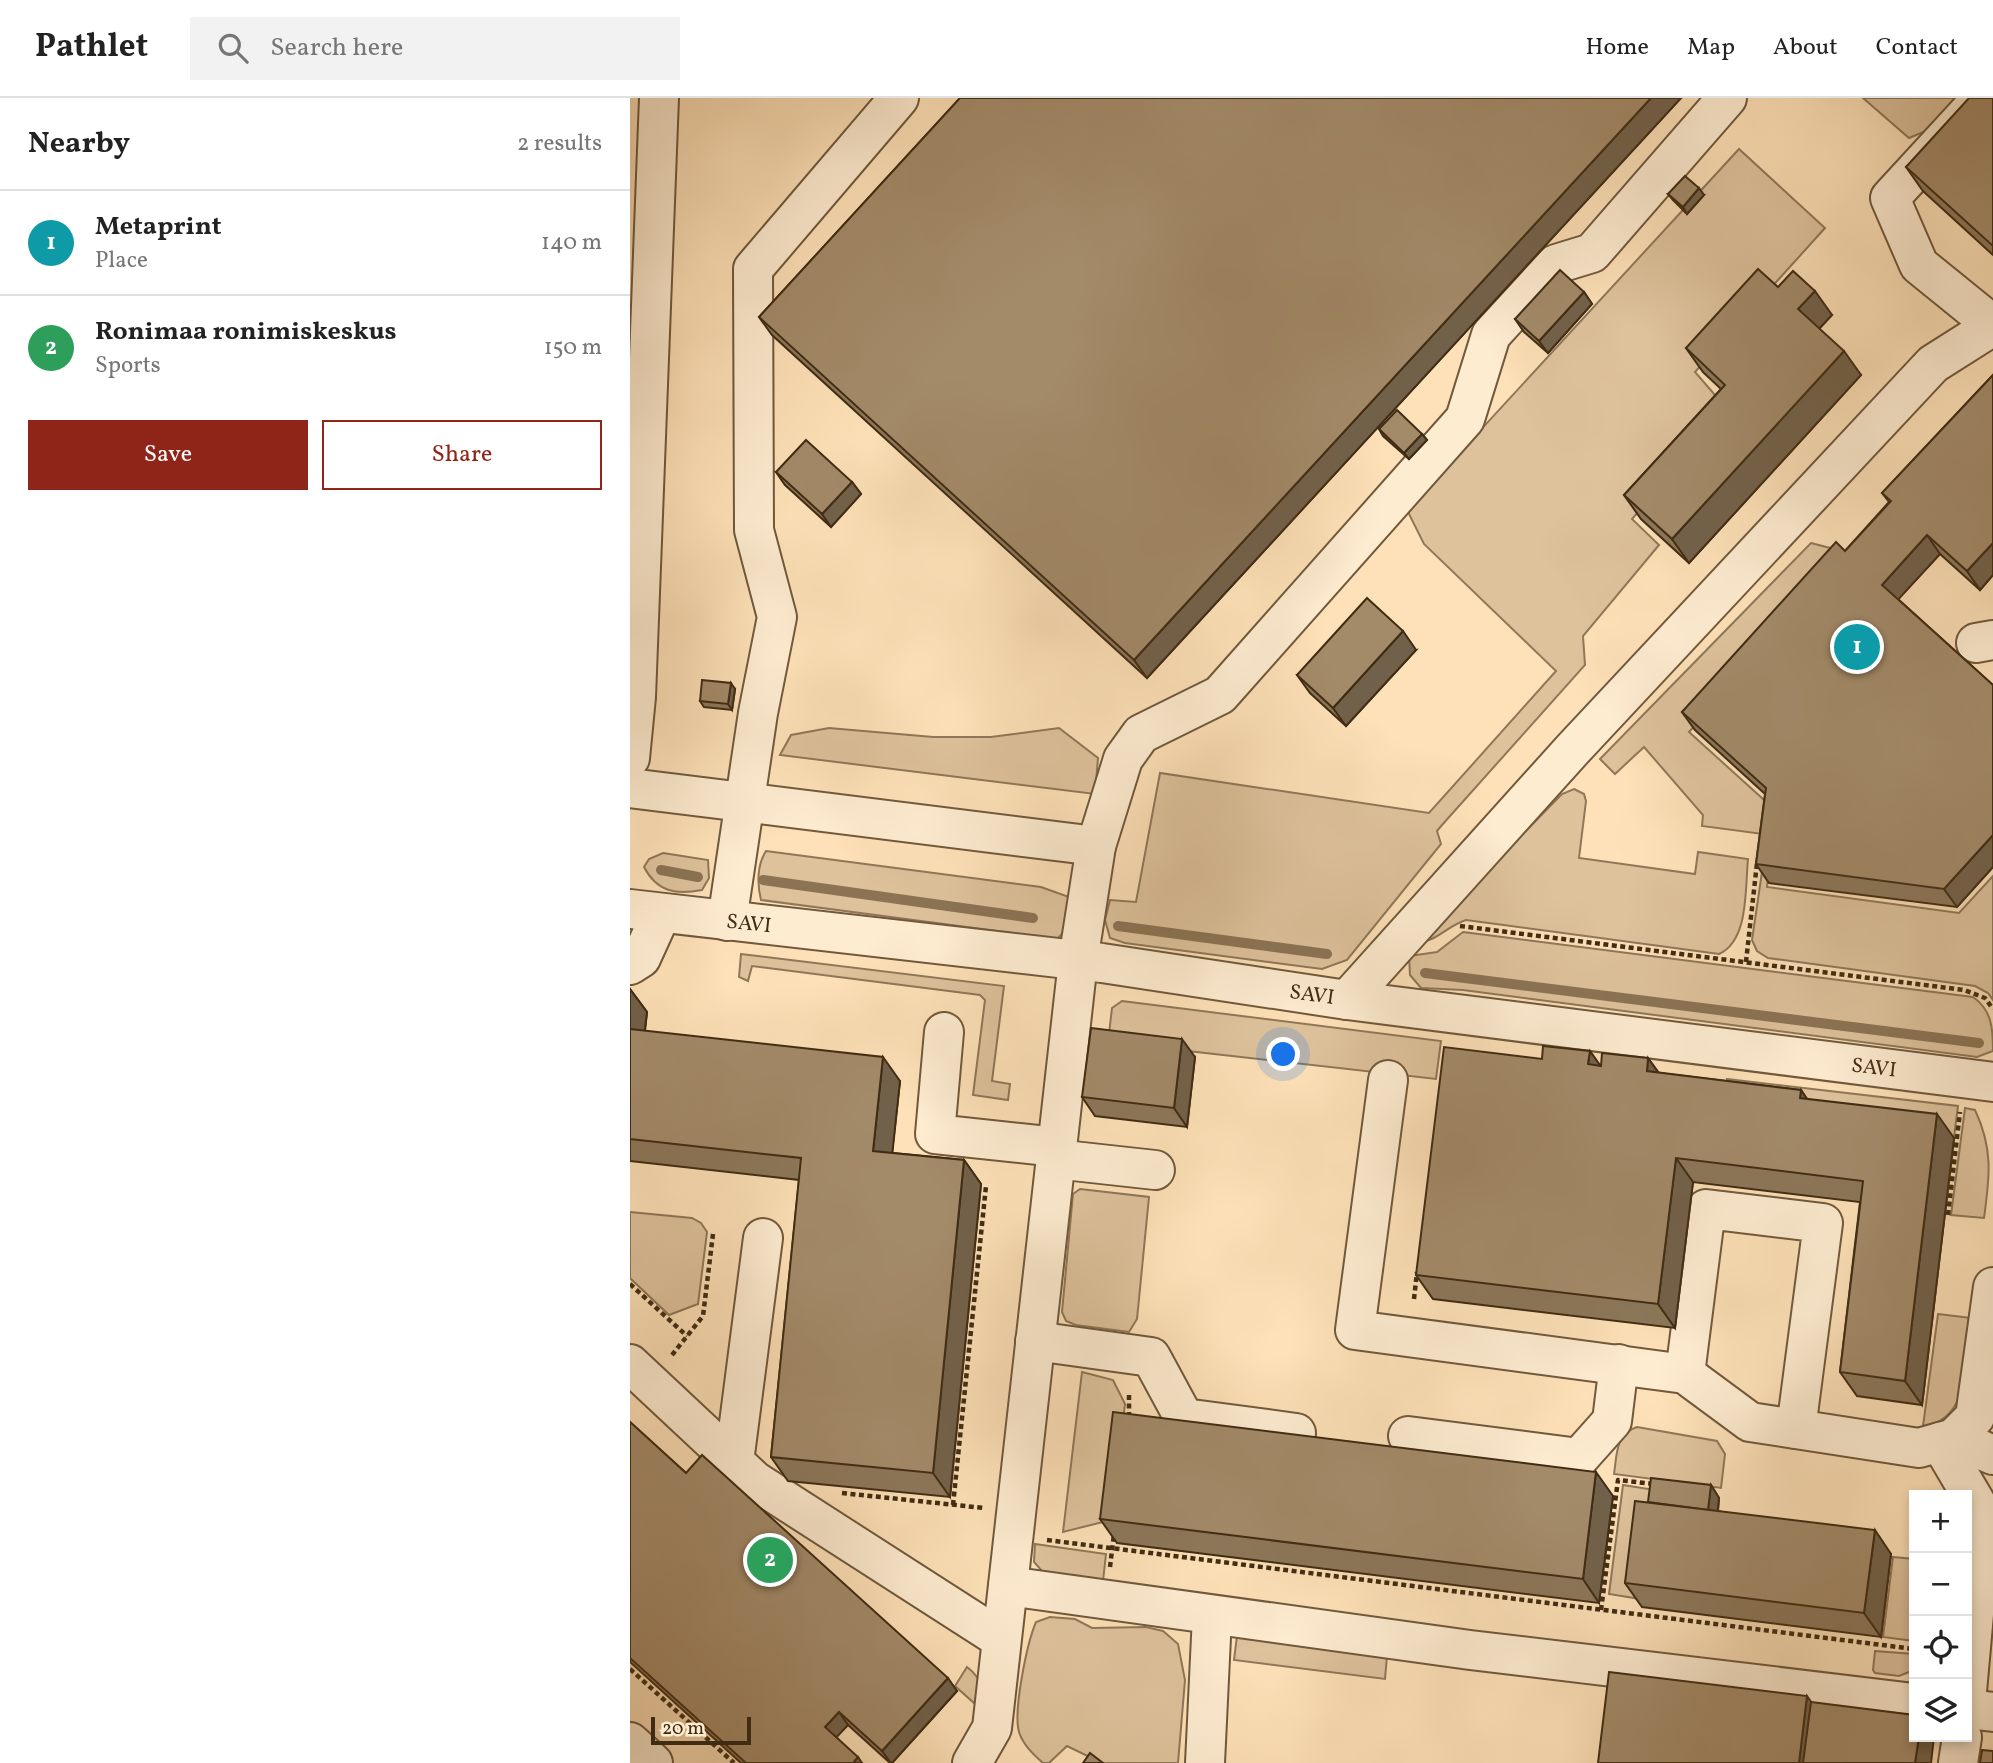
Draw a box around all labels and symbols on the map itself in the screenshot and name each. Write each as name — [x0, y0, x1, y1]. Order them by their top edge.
pin: 1 — [1834, 621, 1880, 673]
street label: SAVI — [725, 908, 773, 941]
street label: SAVI — [1287, 978, 1336, 1013]
your location — [1266, 1037, 1300, 1071]
street label: SAVI — [1850, 1051, 1898, 1086]
pin: 2 — [747, 1534, 793, 1586]
scale bar — [651, 1714, 751, 1746]

